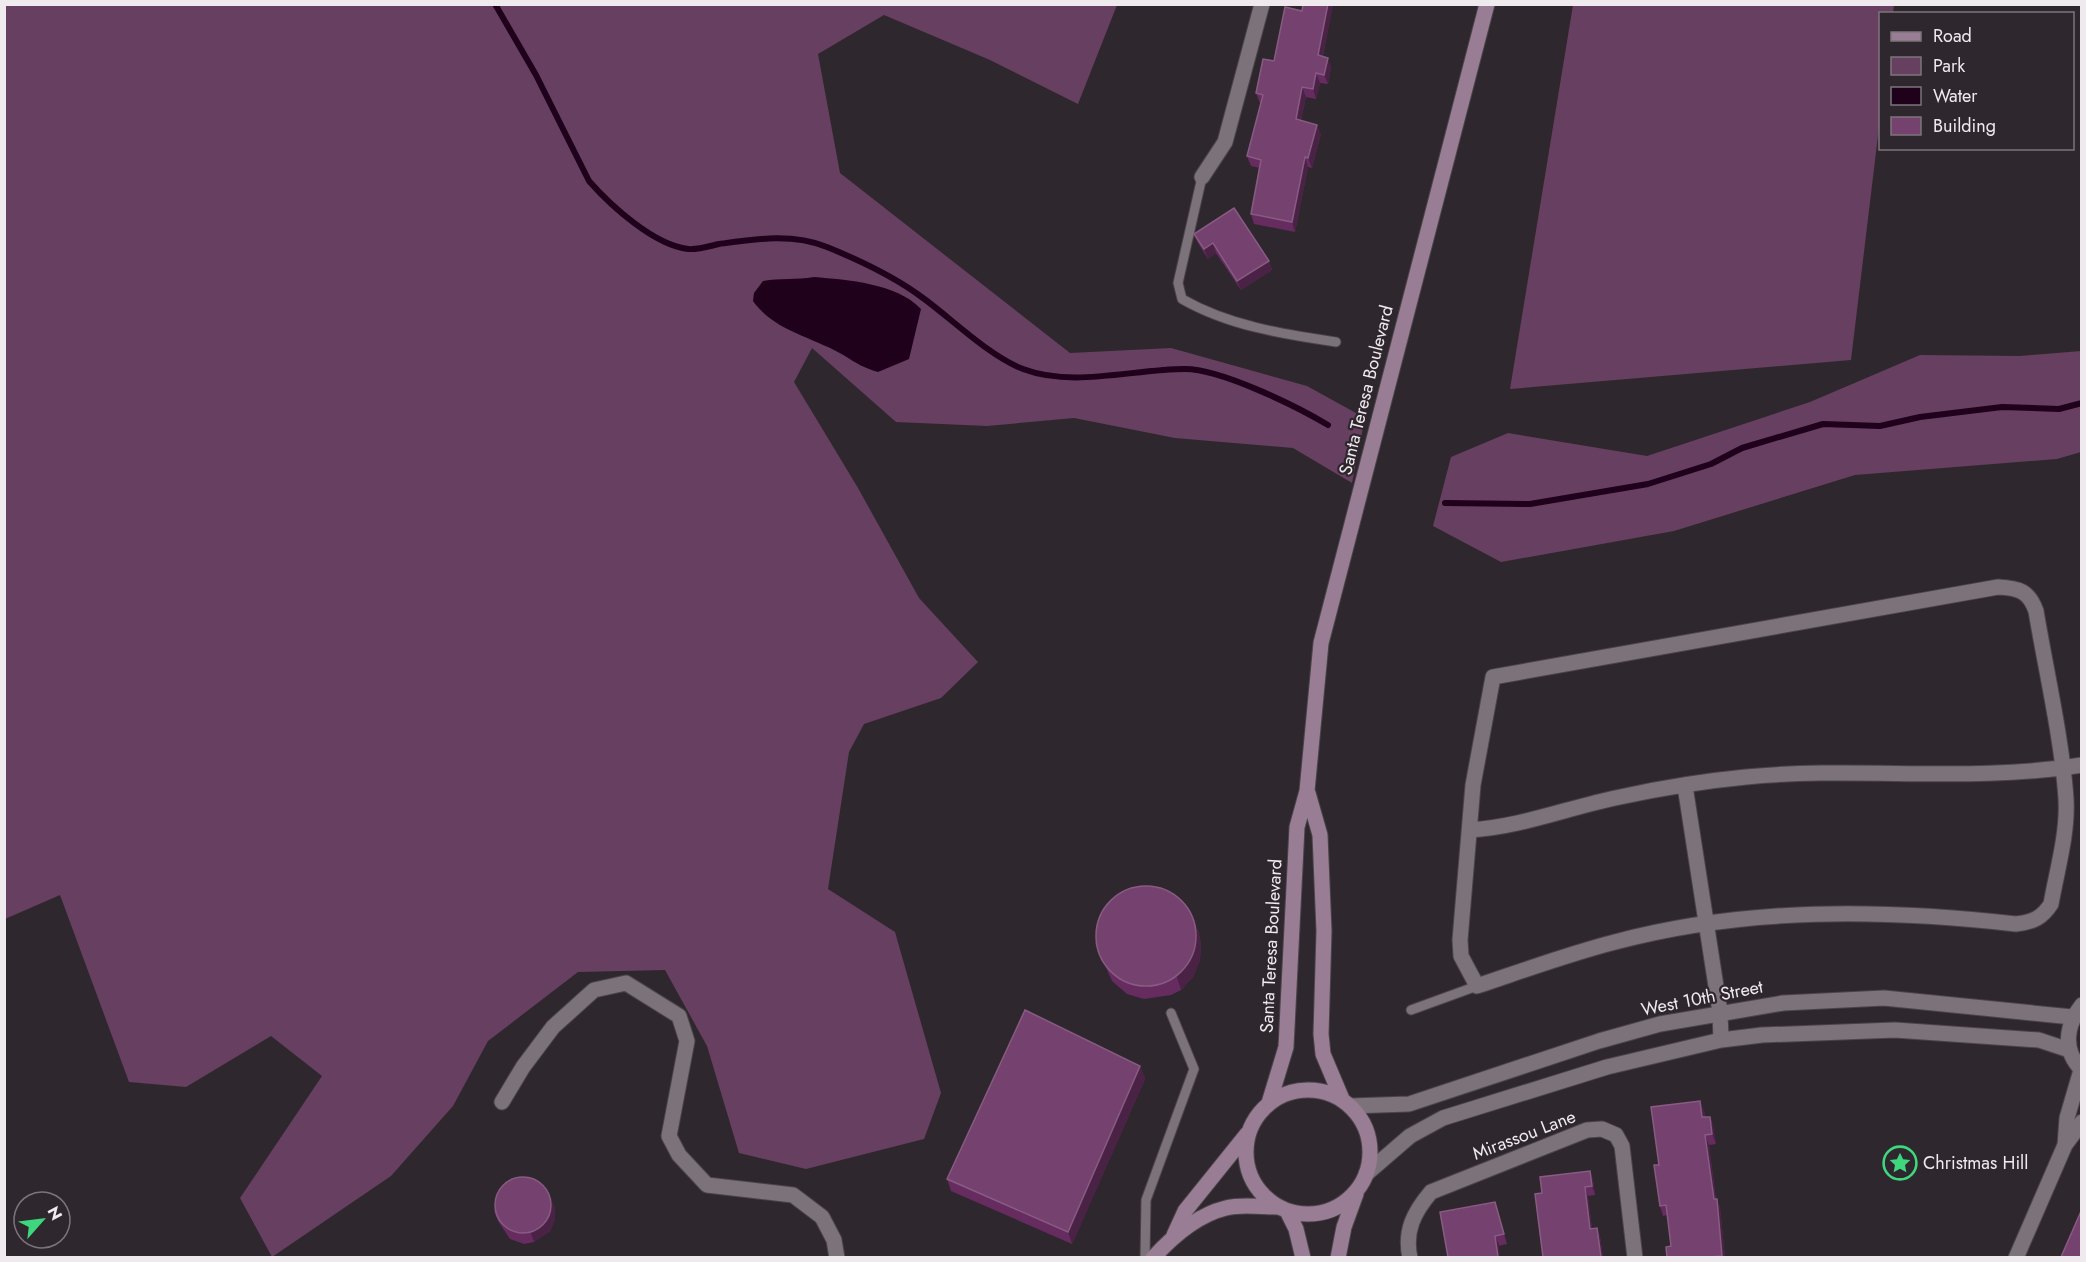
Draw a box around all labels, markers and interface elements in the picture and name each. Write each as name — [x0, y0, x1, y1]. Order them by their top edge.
legend — [1879, 12, 2074, 150]
text: Road — [1933, 23, 1972, 49]
text: Park — [1933, 53, 1965, 79]
text: Water — [1933, 83, 1978, 109]
text: Building — [1933, 113, 1996, 139]
street label: Santa Teresa Boulevard — [1332, 302, 1400, 478]
street label: Santa Teresa Boulevard — [1253, 858, 1289, 1034]
street label: West 10th Street — [1639, 973, 1766, 1023]
street label: Mirassou Lane — [1469, 1103, 1579, 1167]
place icon: Christmas Hill — [1882, 1145, 1918, 1181]
place label: Christmas Hill — [1923, 1150, 2028, 1176]
north arrow — [12, 1190, 72, 1250]
text: N — [42, 1202, 68, 1224]

